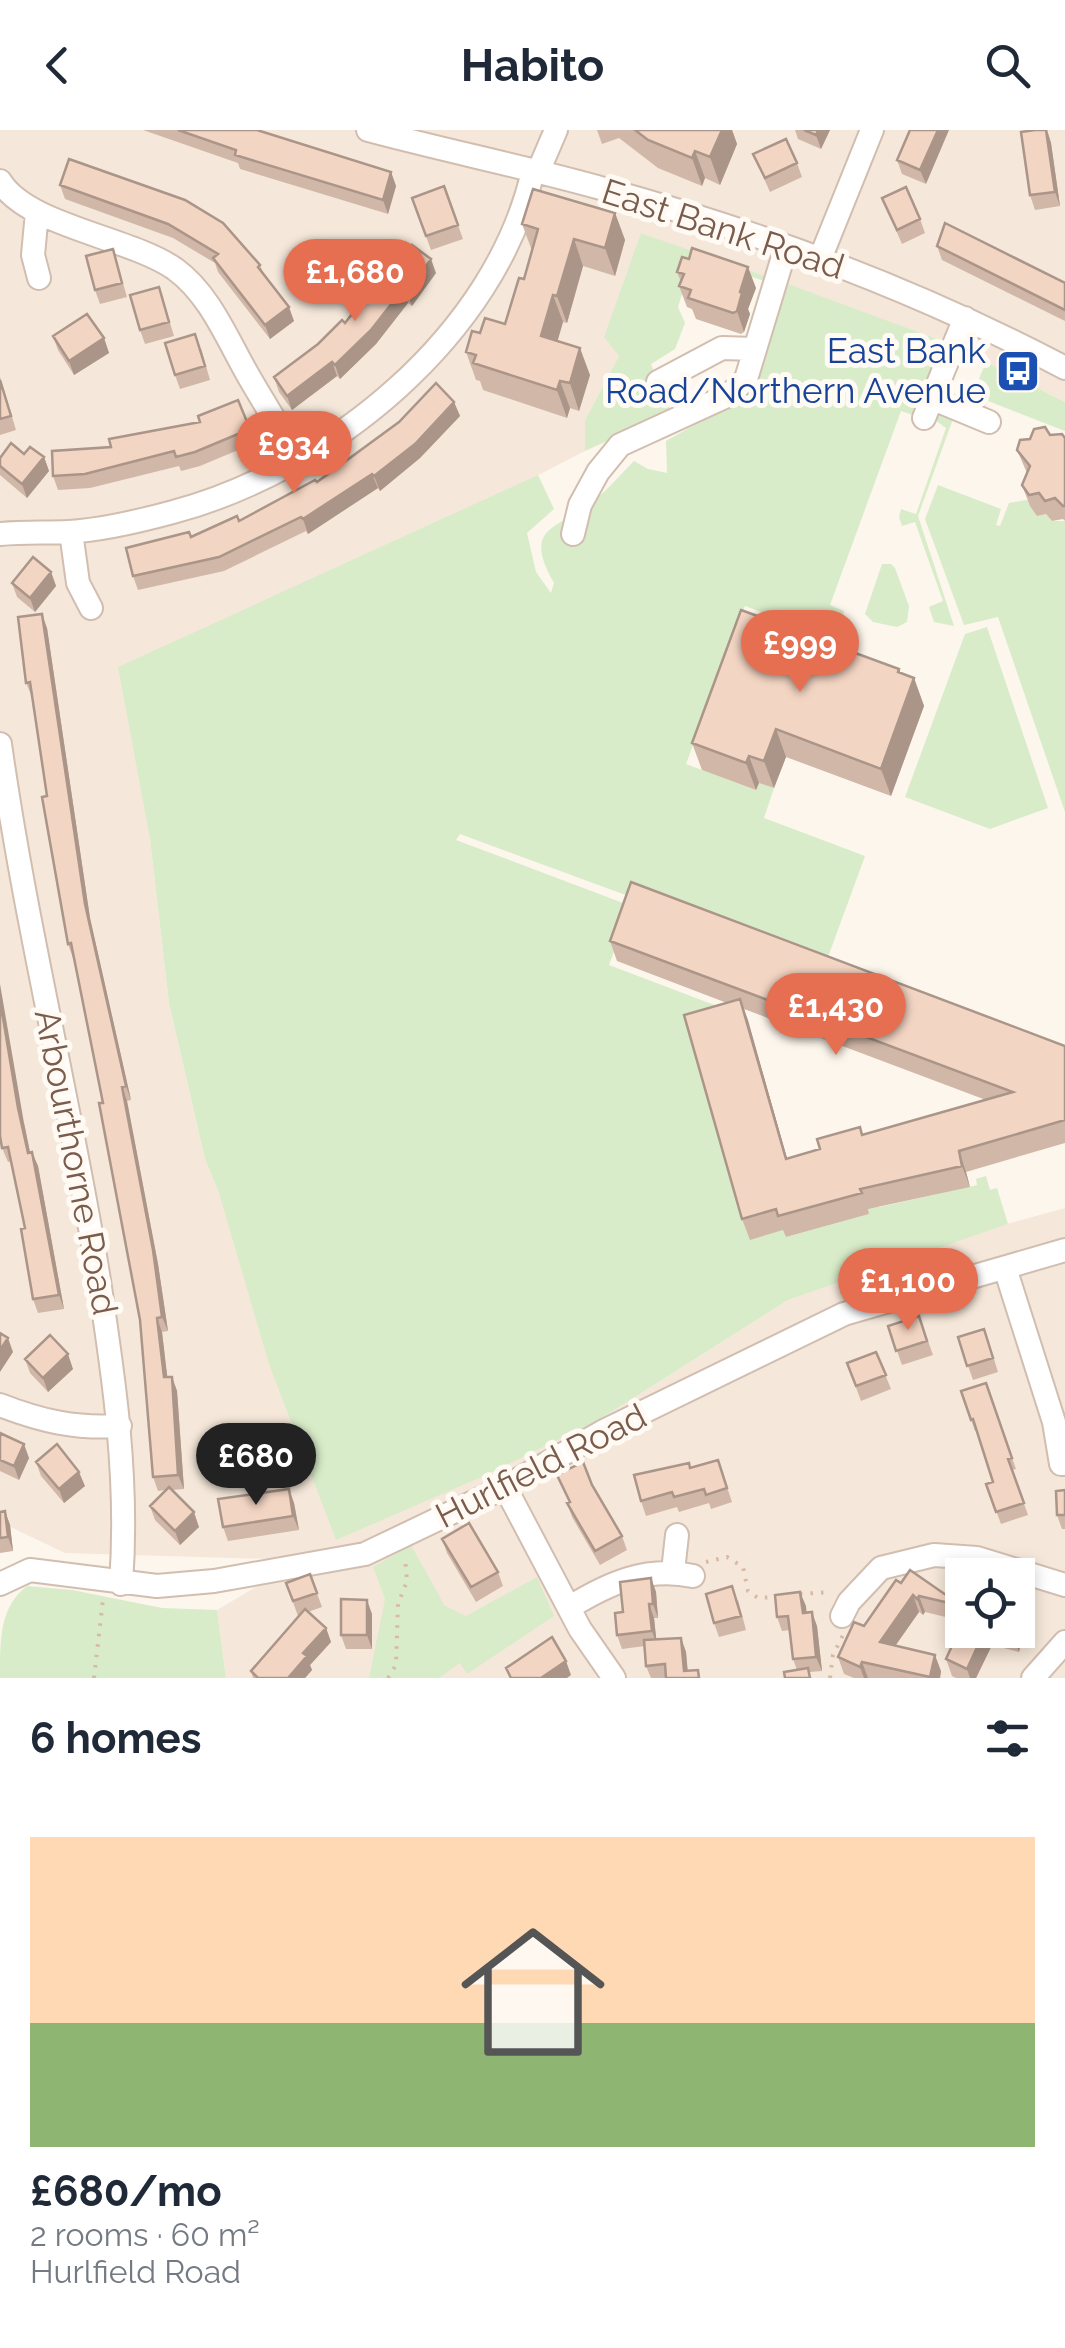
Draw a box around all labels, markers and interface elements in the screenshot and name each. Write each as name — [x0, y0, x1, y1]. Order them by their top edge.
icon: back — [30, 38, 85, 93]
icon: search — [980, 38, 1035, 93]
text: Habito — [461, 39, 604, 92]
street label: East Bank Road — [597, 170, 849, 287]
pin: £1,680 — [274, 239, 436, 324]
text: £1,680 — [305, 253, 405, 290]
place label: East Bank Road/Northern Avenue — [605, 330, 986, 411]
bus stop icon: East Bank Road/Northern Avenue — [995, 348, 1041, 394]
pin: £934 — [235, 411, 353, 496]
text: £934 — [258, 425, 330, 462]
pin: £999 — [741, 610, 859, 695]
text: £999 — [763, 624, 837, 661]
pin: £1,430 — [755, 973, 917, 1058]
text: £1,430 — [788, 987, 884, 1024]
street label: Arbourthorne Road — [27, 1006, 126, 1318]
pin: £1,100 — [827, 1248, 989, 1333]
text: £1,100 — [860, 1262, 956, 1299]
street label: Hurlfield Road — [429, 1395, 653, 1536]
pin: £680 — [197, 1423, 315, 1508]
text: £680 — [218, 1437, 294, 1474]
map controls — [945, 1558, 1035, 1648]
button: locate — [945, 1558, 1035, 1648]
icon: filters — [980, 1711, 1035, 1766]
text: 6 homes — [30, 1714, 201, 1763]
icon: home — [443, 1902, 623, 2082]
text: £680/mo — [30, 2167, 222, 2216]
text: 2 rooms · 60 m² — [30, 2216, 260, 2253]
text: Hurlfield Road — [30, 2253, 241, 2290]

